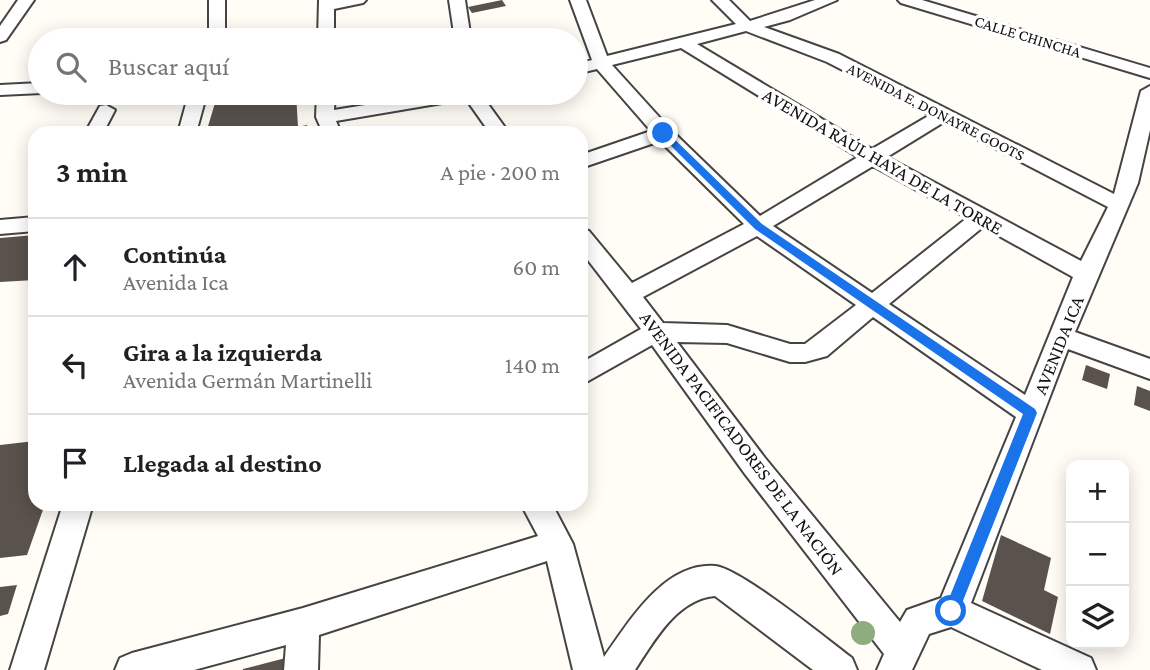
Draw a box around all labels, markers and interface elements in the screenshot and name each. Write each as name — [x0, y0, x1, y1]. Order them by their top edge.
street label: CALLE CHINCHA — [973, 12, 1084, 61]
search box — [28, 28, 588, 105]
icon: search — [52, 48, 90, 86]
text: Buscar aquí — [108, 52, 229, 81]
street label: AVENIDA E. DONAYRE GOOTS — [844, 59, 1027, 164]
street label: AVENIDA RAÚL HAYA DE LA TORRE — [759, 84, 1006, 239]
route end — [647, 117, 678, 148]
text: 3 min — [56, 155, 128, 188]
text: A pie · 200 m — [441, 159, 560, 185]
text: Continúa — [123, 240, 226, 269]
icon: ahead — [56, 248, 94, 286]
text: 60 m — [513, 254, 560, 280]
text: Avenida Ica — [123, 269, 229, 295]
street label: AVENIDA ICA — [1029, 293, 1088, 398]
street label: AVENIDA PACIFICADORES DE LA NACIÓN — [636, 307, 848, 579]
text: Gira a la izquierda — [123, 338, 322, 367]
icon: left — [56, 346, 94, 384]
text: 140 m — [505, 352, 560, 378]
text: Avenida Germán Martinelli — [123, 367, 372, 393]
icon: arrive — [56, 444, 94, 482]
text: Llegada al destino — [123, 449, 322, 478]
map controls — [1066, 460, 1129, 649]
button: + — [1066, 460, 1129, 523]
button: − — [1066, 523, 1129, 586]
button: layers — [1066, 586, 1129, 649]
route start — [935, 595, 966, 626]

